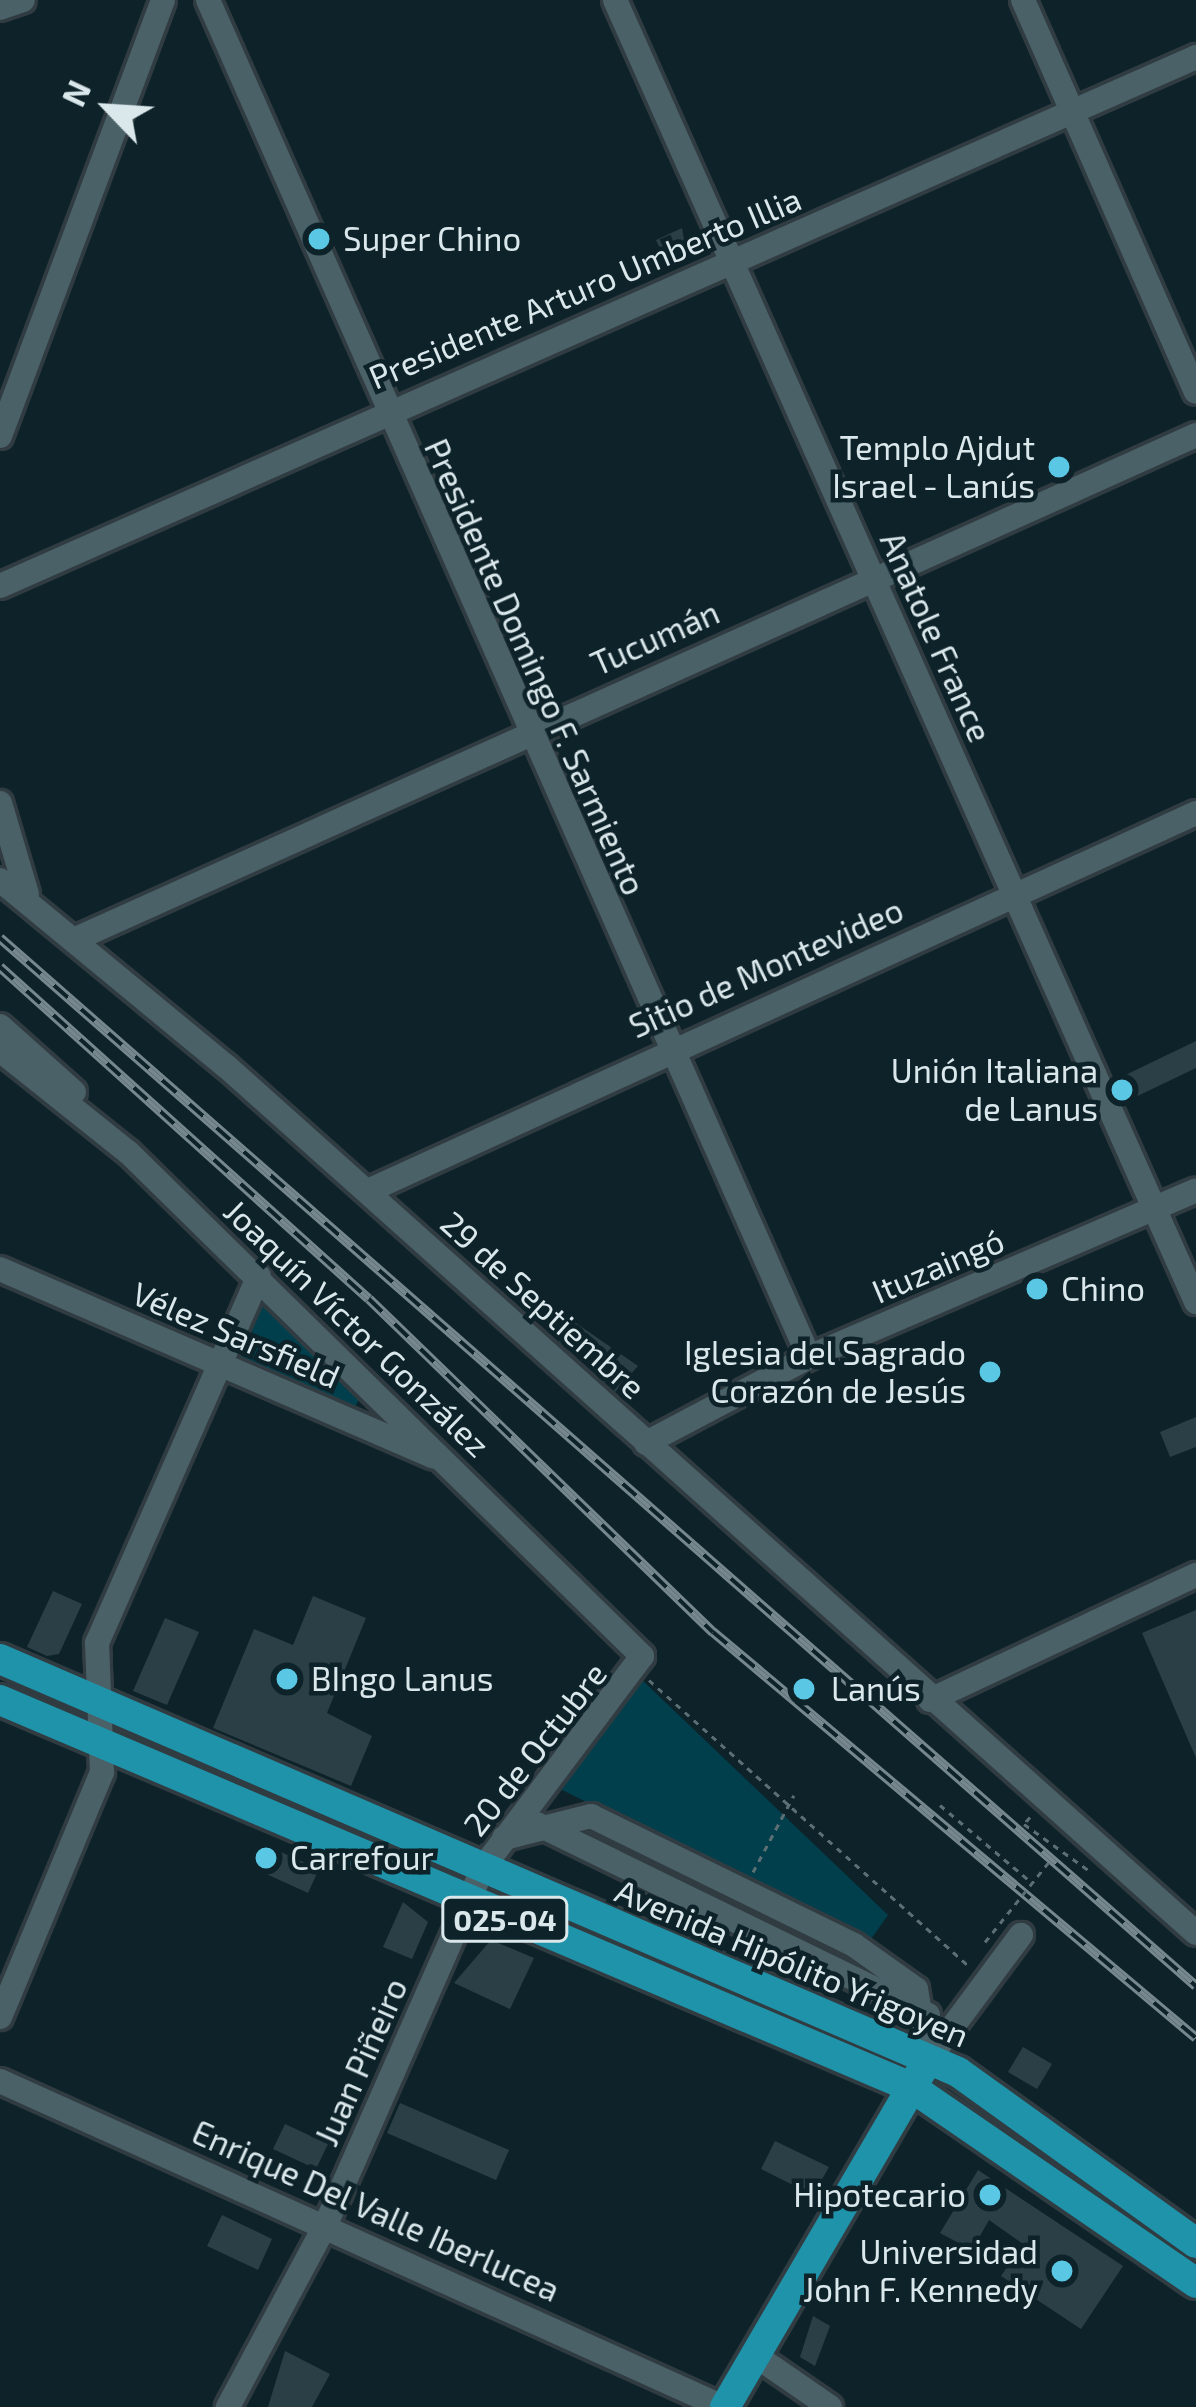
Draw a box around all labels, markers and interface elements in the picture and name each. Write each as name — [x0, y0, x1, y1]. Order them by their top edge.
north arrow — [48, 48, 168, 168]
text: N — [52, 74, 99, 112]
street label: Presidente Arturo Umberto Illia — [363, 179, 807, 397]
place label: Super Chino — [343, 219, 522, 259]
marker: Super Chino — [306, 226, 332, 252]
place label: Templo Ajdut Israel - Lanús — [831, 428, 1035, 506]
street label: Presidente Domingo F. Sarmiento — [416, 433, 654, 901]
marker: Templo Ajdut Israel - Lanús — [1046, 454, 1072, 480]
street label: Anatole France — [872, 526, 1000, 748]
street label: Tucumán — [585, 592, 725, 684]
street label: Sitio de Montevideo — [623, 890, 909, 1046]
place label: Unión Italiana de Lanus — [891, 1051, 1098, 1129]
marker: Unión Italiana de Lanus — [1109, 1077, 1135, 1103]
street label: Joaquín Víctor González — [216, 1191, 498, 1465]
street label: 29 de Septiembre — [433, 1203, 653, 1407]
street label: Ituzaingó — [866, 1221, 1010, 1311]
place label: Chino — [1061, 1269, 1145, 1309]
street label: Vélez Sarsfield — [126, 1274, 346, 1396]
marker: Chino — [1024, 1276, 1050, 1302]
place label: Iglesia del Sagrado Corazón de Jesús — [683, 1333, 966, 1411]
marker: Iglesia del Sagrado Corazón de Jesús — [977, 1359, 1003, 1385]
street label: 20 de Octubre — [455, 1655, 615, 1843]
place label: BIngo Lanus — [311, 1659, 493, 1699]
marker: BIngo Lanus — [274, 1666, 300, 1692]
place label: Lanús — [831, 1669, 921, 1709]
marker: Lanús — [788, 1673, 820, 1705]
place label: Carrefour — [290, 1838, 434, 1878]
marker: Carrefour — [253, 1845, 279, 1871]
street label: Avenida Hipólito Yrigoyen — [609, 1870, 975, 2056]
road number: 025-04 — [439, 1895, 571, 1943]
street label: Juan Piñeiro — [307, 1972, 415, 2152]
street label: Enrique Del Valle Iberlucea — [186, 2112, 566, 2310]
place label: Hipotecario — [793, 2175, 966, 2215]
marker: Hipotecario — [977, 2182, 1003, 2208]
place label: Universidad John F. Kennedy — [803, 2232, 1038, 2310]
marker: Universidad John F. Kennedy — [1049, 2258, 1075, 2284]

